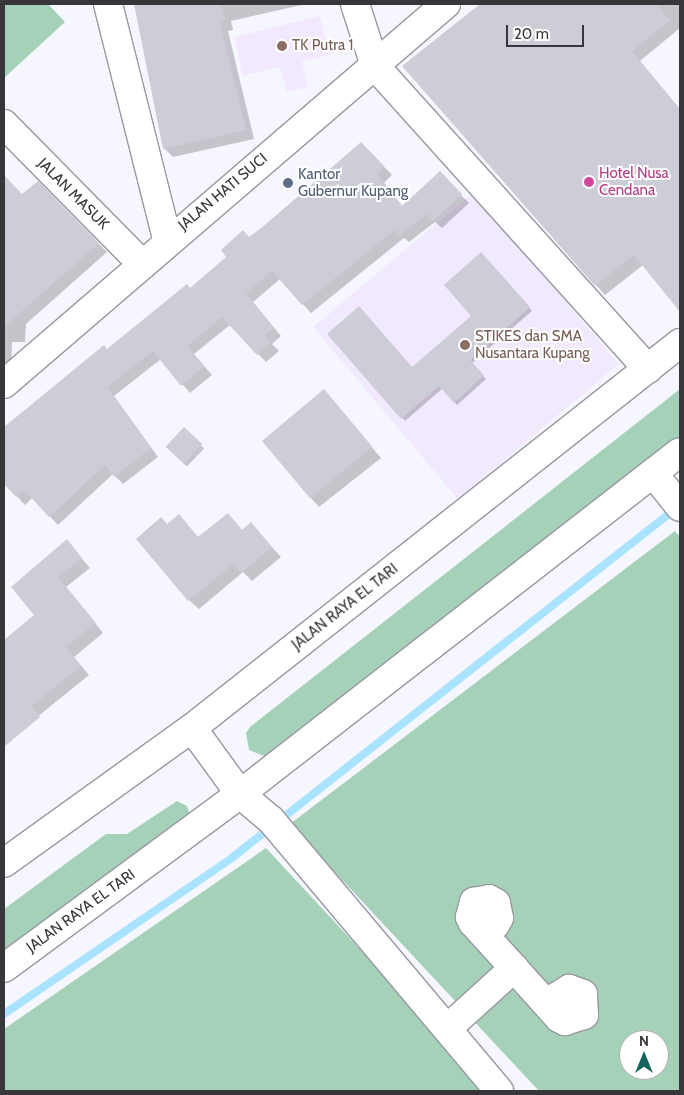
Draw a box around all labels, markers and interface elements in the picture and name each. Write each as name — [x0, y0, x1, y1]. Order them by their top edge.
scale bar — [509, 15, 586, 47]
text: 20 m — [514, 25, 549, 43]
place label: TK Putra 1 — [292, 37, 353, 55]
marker: TK Putra 1 — [276, 40, 288, 52]
street label: JALAN HATI SUCI — [175, 150, 271, 234]
street label: JALAN MASUK — [34, 155, 112, 233]
place label: Hotel Nusa Cendana — [599, 164, 669, 199]
place label: Kantor Gubernur Kupang — [298, 165, 408, 200]
marker: Hotel Nusa Cendana — [583, 176, 595, 188]
marker: Kantor Gubernur Kupang — [282, 177, 294, 189]
place label: STIKES dan SMA Nusantara Kupang — [475, 327, 590, 362]
marker: STIKES dan SMA Nusantara Kupang — [459, 339, 471, 351]
street label: JALAN RAYA EL TARI — [288, 560, 402, 654]
street label: JALAN RAYA EL TARI — [23, 866, 139, 956]
north arrow — [619, 1030, 669, 1080]
text: N — [639, 1032, 649, 1050]

